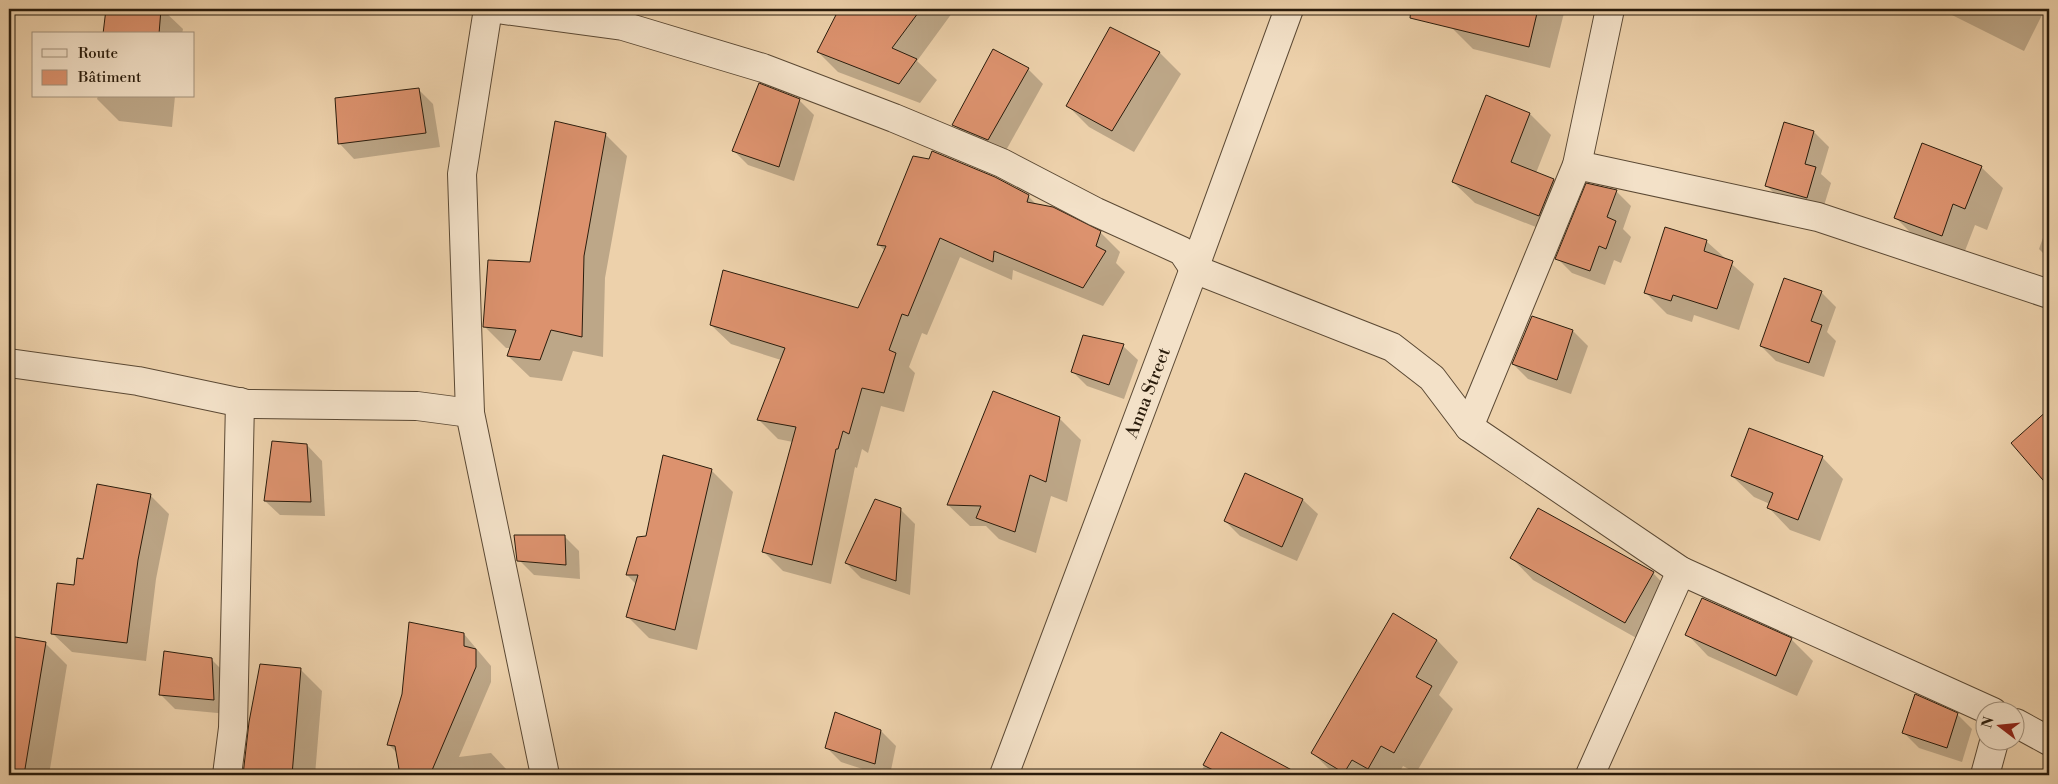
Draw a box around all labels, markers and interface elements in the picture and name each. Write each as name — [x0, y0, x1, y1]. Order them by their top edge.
legend — [32, 32, 195, 98]
text: Route — [78, 44, 118, 63]
text: Bâtiment — [77, 68, 142, 87]
street label: Anna Street — [1120, 344, 1176, 443]
north arrow — [1976, 702, 2026, 752]
text: N — [1978, 715, 1999, 730]

